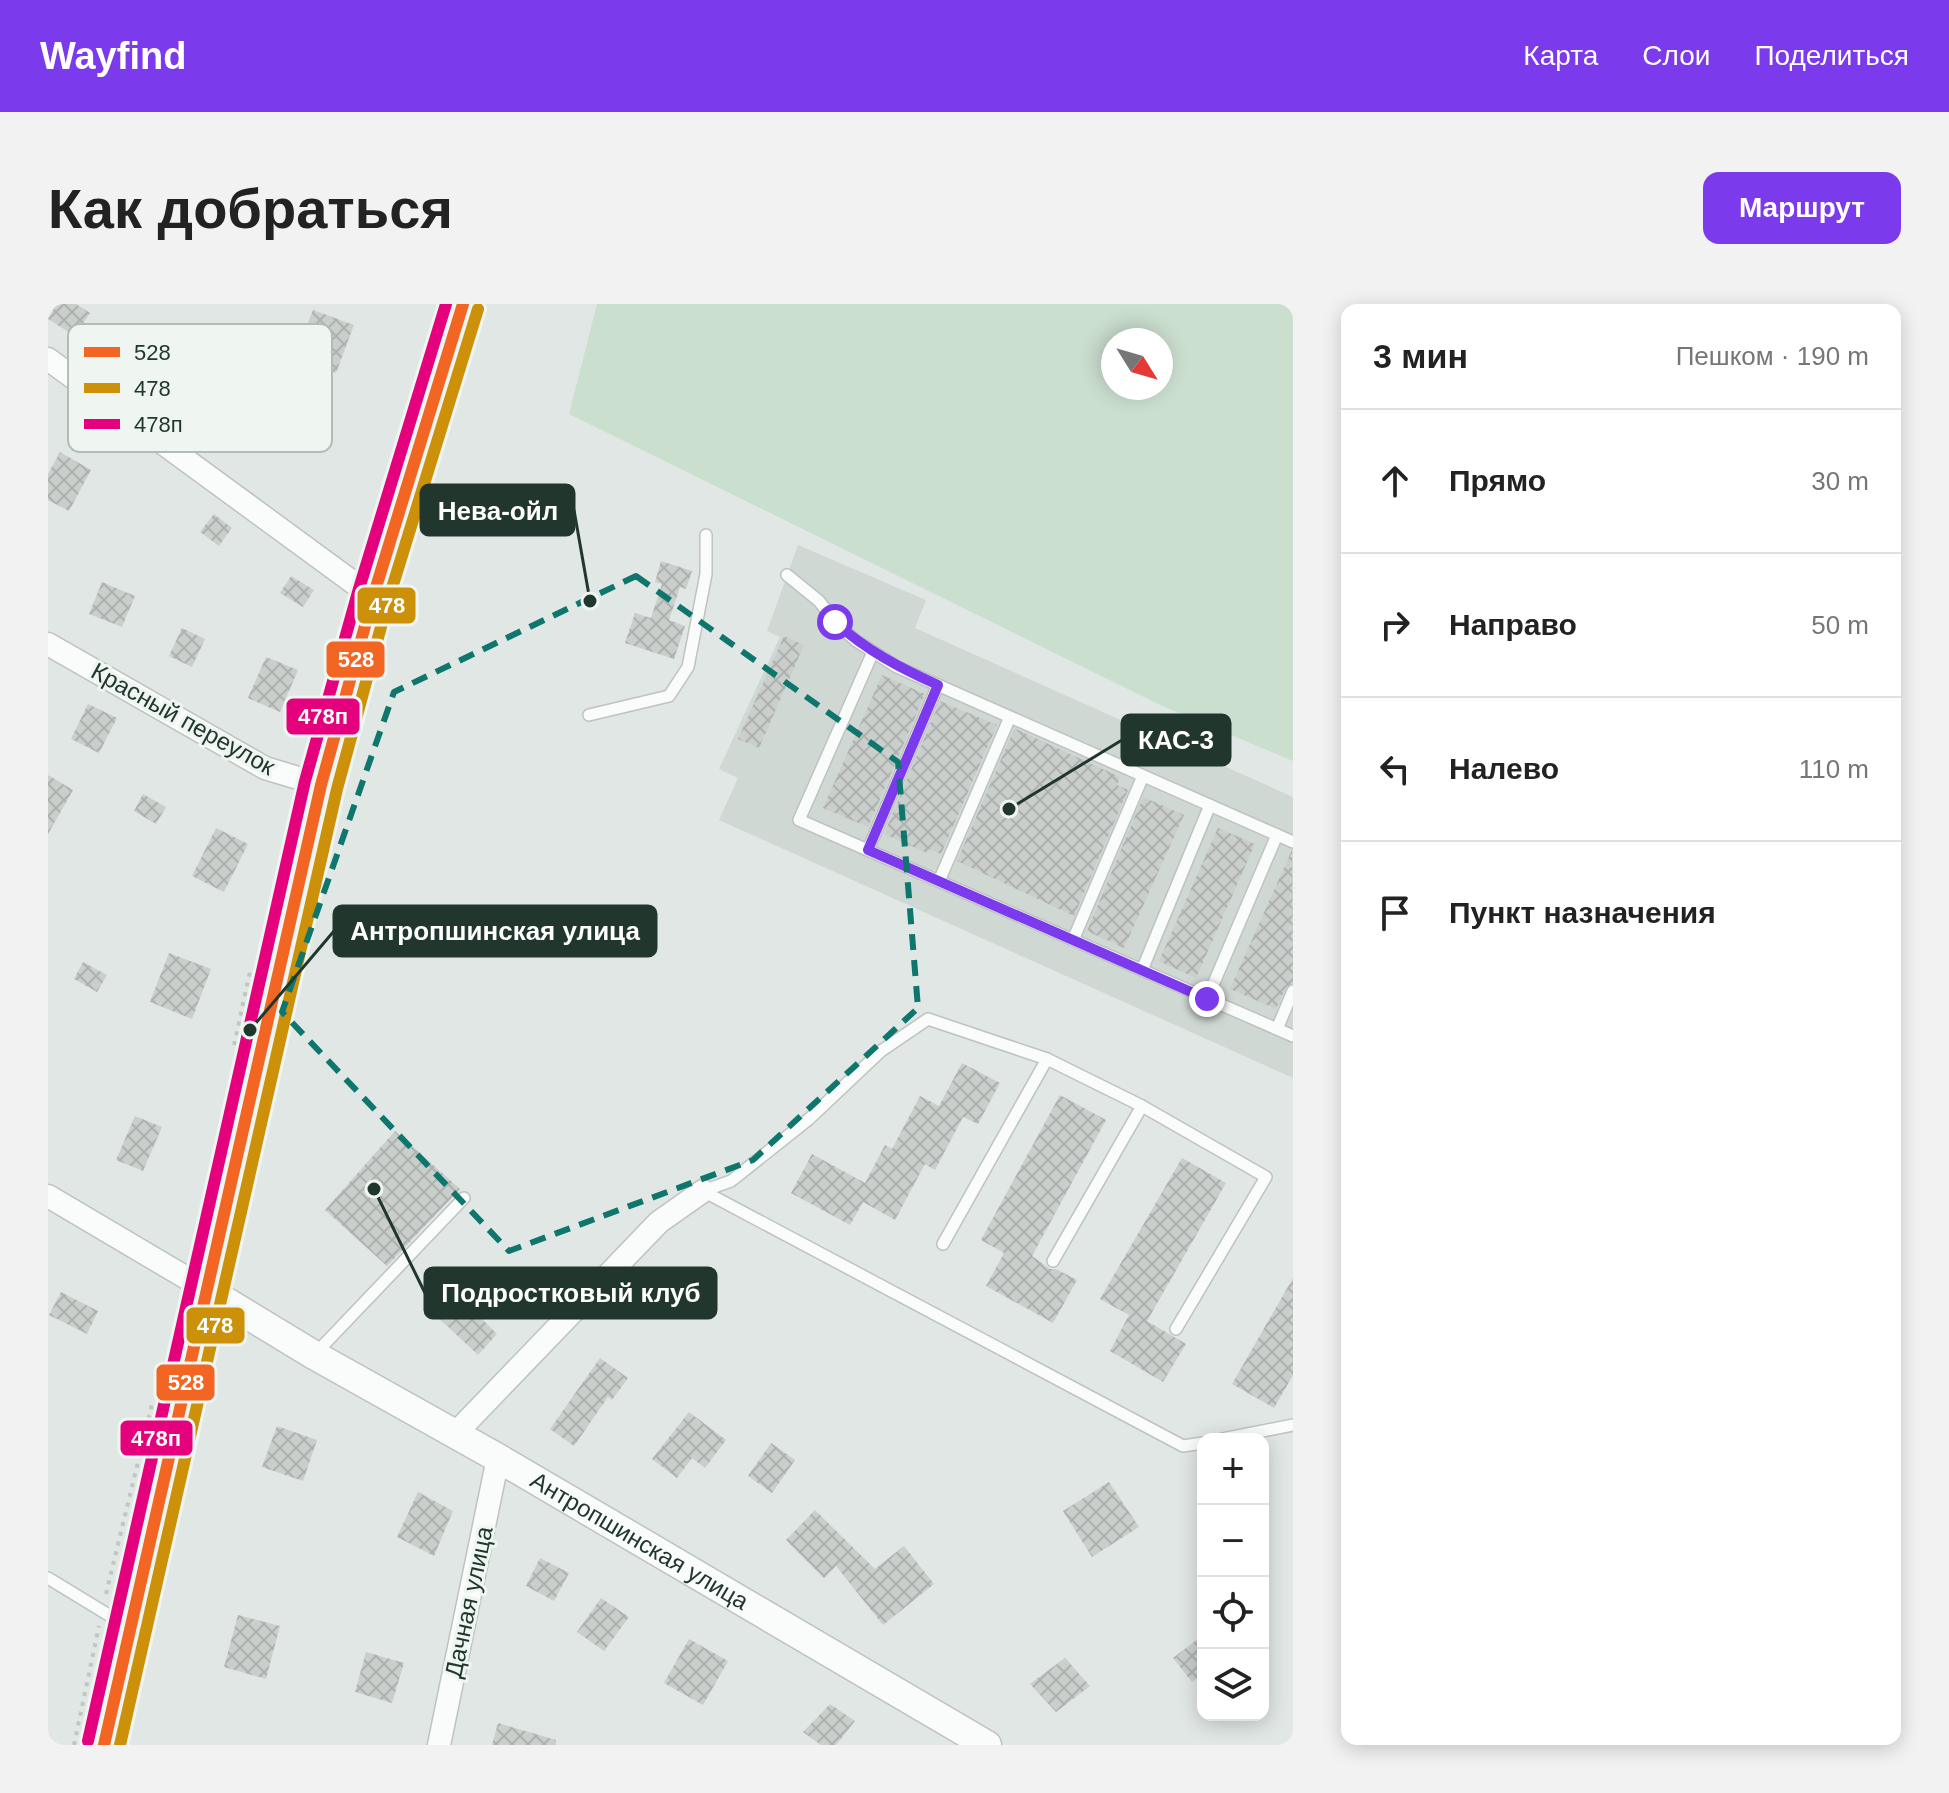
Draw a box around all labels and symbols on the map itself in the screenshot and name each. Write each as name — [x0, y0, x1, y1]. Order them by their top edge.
legend — [68, 324, 332, 452]
north arrow — [1101, 328, 1173, 400]
text: 528 — [134, 340, 171, 365]
text: 478 — [134, 376, 171, 401]
text: 478п — [134, 412, 183, 437]
callout: Нева-ойл — [421, 485, 574, 535]
text: Нева-ойл — [438, 496, 558, 526]
line badge: 478 — [356, 586, 417, 625]
text: 478 — [369, 593, 405, 618]
route start — [817, 604, 853, 640]
line badge: 528 — [325, 640, 386, 679]
text: 528 — [338, 647, 374, 672]
street label: Красный переулок — [87, 657, 280, 780]
line badge: 478п — [285, 697, 361, 736]
text: 478п — [298, 704, 348, 729]
callout: КАС-3 — [1122, 715, 1230, 765]
text: КАС-3 — [1138, 725, 1214, 755]
callout: Антропшинская улица — [334, 906, 656, 956]
text: Антропшинская улица — [350, 916, 640, 946]
route end — [1189, 981, 1225, 1017]
callout: Подростковый клуб — [425, 1268, 716, 1318]
text: Подростковый клуб — [441, 1278, 701, 1308]
line badge: 478 — [185, 1306, 246, 1345]
text: 478 — [197, 1313, 233, 1338]
line badge: 528 — [155, 1363, 216, 1402]
text: 528 — [168, 1370, 204, 1395]
line badge: 478п — [119, 1419, 194, 1457]
text: 478п — [131, 1426, 181, 1451]
street label: Антропшинская улица — [526, 1466, 754, 1615]
street label: Дачная улица — [439, 1523, 498, 1680]

